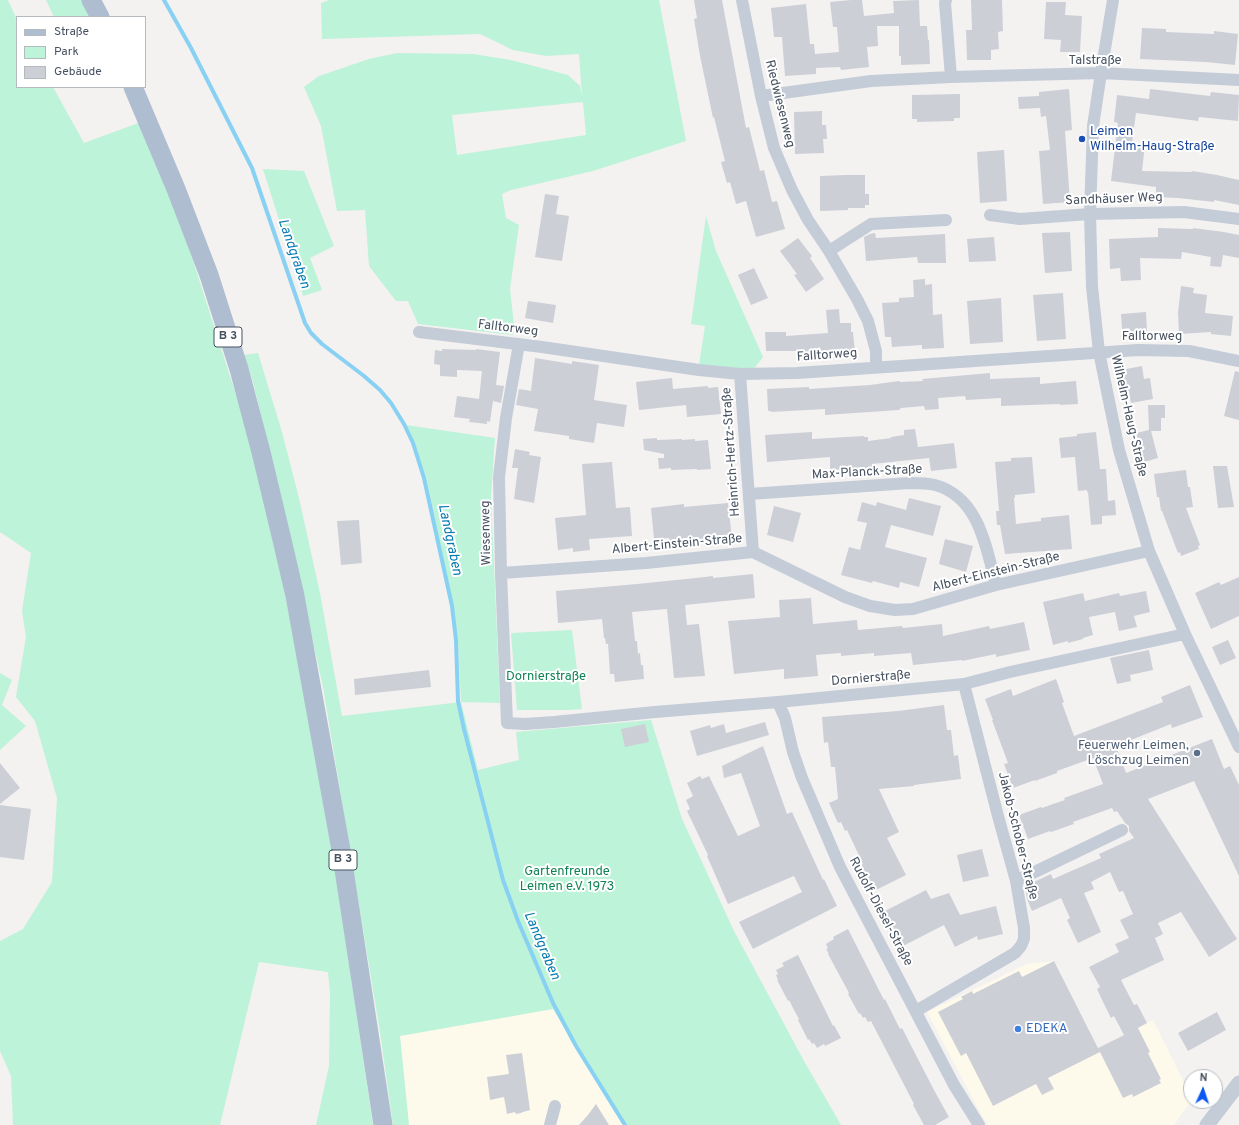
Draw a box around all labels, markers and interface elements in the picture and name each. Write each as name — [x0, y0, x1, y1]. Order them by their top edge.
legend — [16, 16, 146, 88]
text: Straße — [54, 24, 89, 40]
text: Park — [54, 44, 79, 60]
street label: Talstraße — [1068, 53, 1122, 69]
street label: Riedwiesenweg — [761, 58, 797, 150]
text: Gebäude — [54, 64, 102, 80]
place label: Leimen Wilhelm-Haug-Straße — [1090, 124, 1215, 155]
marker: Leimen Wilhelm-Haug-Straße — [1077, 134, 1087, 144]
street label: Sandhäuser Weg — [1065, 191, 1163, 209]
water label: Landgraben — [273, 217, 313, 291]
street label: Falltorweg — [477, 318, 539, 340]
road number: B 3 — [214, 327, 242, 347]
street label: Falltorweg — [1122, 329, 1182, 345]
street label: Falltorweg — [796, 346, 858, 366]
street label: Wilhelm-Haug-Straße — [1106, 354, 1150, 478]
street label: Heinrich-Hertz-Straße — [720, 387, 744, 517]
street label: Max-Planck-Straße — [811, 462, 923, 484]
street label: Wiesenweg — [479, 500, 495, 566]
water label: Landgraben — [433, 503, 465, 577]
street label: Albert-Einstein-Straße — [611, 532, 743, 558]
street label: Albert-Einstein-Straße — [930, 550, 1062, 596]
street label: Dornierstraße — [831, 668, 911, 690]
park label: Dornierstraße — [506, 669, 586, 685]
place label: Feuerwehr Leimen, Löschzug Leimen — [1078, 738, 1189, 769]
marker: Feuerwehr Leimen, Löschzug Leimen — [1192, 748, 1202, 758]
street label: Jakob-Schober-Straße — [994, 770, 1040, 902]
road number: B 3 — [329, 850, 357, 870]
street label: Rudolf-Diesel-Straße — [845, 855, 915, 969]
park label: Gartenfreunde Leimen e.V. 1973 — [520, 864, 614, 895]
water label: Landgraben — [519, 909, 563, 983]
place label: EDEKA — [1026, 1021, 1068, 1037]
marker: EDEKA — [1013, 1024, 1023, 1034]
north arrow — [1183, 1069, 1223, 1109]
text: N — [1199, 1071, 1208, 1085]

